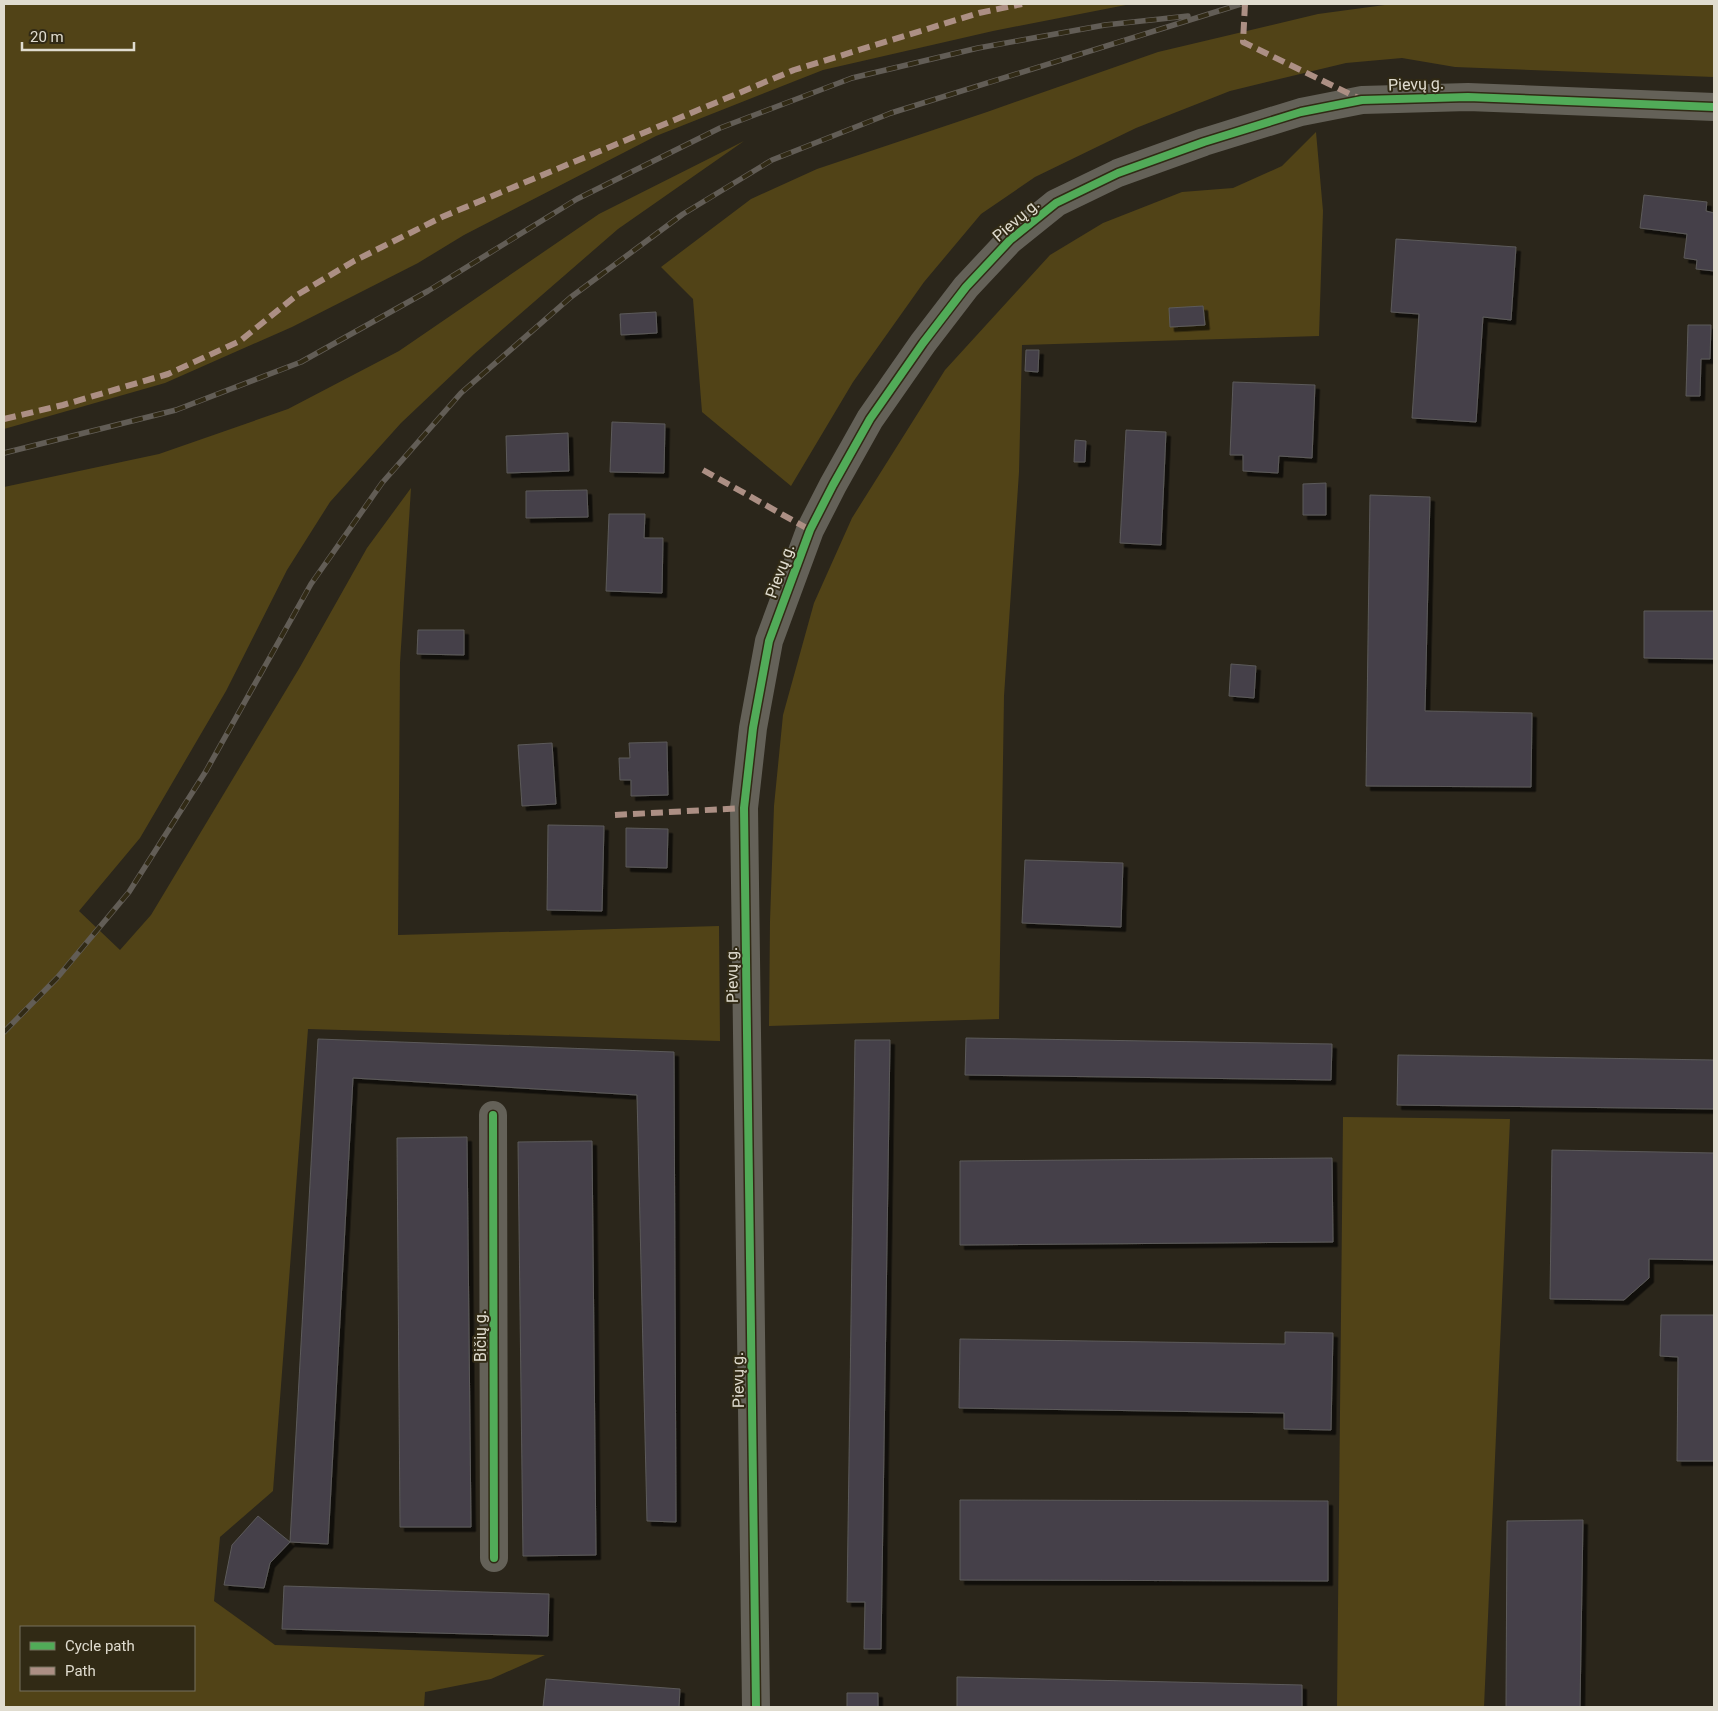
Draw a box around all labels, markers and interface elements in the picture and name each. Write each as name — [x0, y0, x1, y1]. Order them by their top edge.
scale bar — [22, 20, 135, 52]
text: 20 m — [30, 28, 64, 46]
street label: Pievų g. — [1388, 74, 1444, 94]
street label: Pievų g. — [989, 194, 1043, 246]
street label: Pievų g. — [761, 541, 799, 601]
street label: Pievų g. — [722, 947, 742, 1003]
street label: Bičių g. — [471, 1310, 490, 1362]
street label: Pievų g. — [728, 1352, 748, 1408]
legend — [20, 1626, 195, 1691]
text: Cycle path — [65, 1637, 135, 1655]
text: Path — [65, 1662, 96, 1680]

